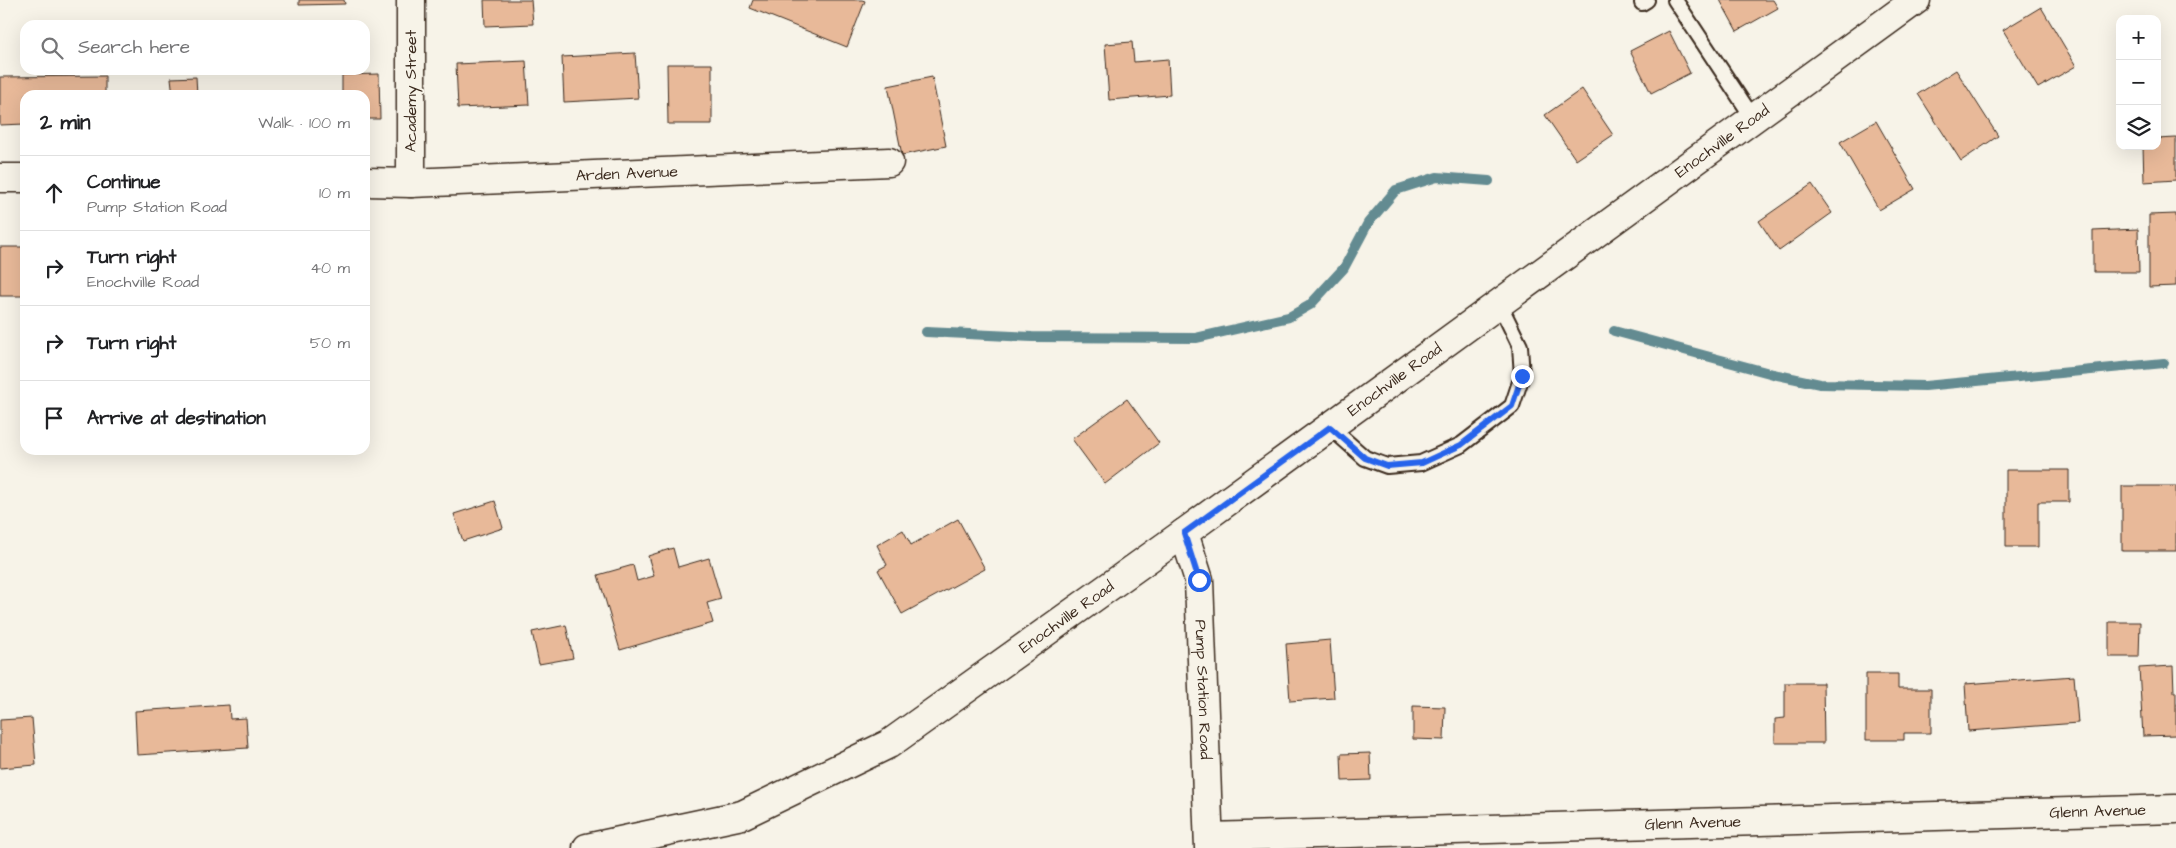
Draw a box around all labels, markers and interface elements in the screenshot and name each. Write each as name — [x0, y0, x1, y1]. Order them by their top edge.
map controls — [2116, 15, 2161, 150]
button: + — [2116, 15, 2161, 60]
search box — [20, 20, 370, 75]
street label: Academy Street — [400, 29, 423, 152]
icon: search — [38, 34, 66, 62]
text: Search here — [78, 34, 190, 61]
button: − — [2116, 60, 2161, 105]
street label: Enochville Road — [1670, 99, 1774, 183]
button: layers — [2116, 105, 2161, 150]
text: 2 min — [40, 108, 90, 137]
text: Walk · 100 m — [258, 112, 350, 134]
street label: Arden Avenue — [575, 160, 679, 187]
text: Continue — [87, 169, 161, 196]
icon: ahead — [40, 179, 68, 207]
text: 10 m — [319, 182, 350, 204]
text: Pump Station Road — [87, 196, 227, 218]
text: Turn right — [87, 244, 176, 271]
icon: right — [40, 254, 68, 282]
text: 40 m — [310, 257, 350, 279]
text: Enochville Road — [87, 271, 199, 293]
icon: right — [40, 329, 68, 357]
text: Turn right — [87, 330, 176, 357]
text: 50 m — [310, 332, 350, 354]
street label: Enochville Road — [1343, 338, 1446, 421]
route end — [1511, 365, 1534, 388]
icon: arrive — [40, 404, 68, 432]
text: Arrive at destination — [87, 405, 266, 432]
route start — [1188, 569, 1211, 592]
street label: Enochville Road — [1015, 575, 1119, 659]
street label: Pump Station Road — [1189, 619, 1217, 760]
street label: Glenn Avenue — [2049, 799, 2147, 824]
street label: Glenn Avenue — [1644, 811, 1742, 835]

